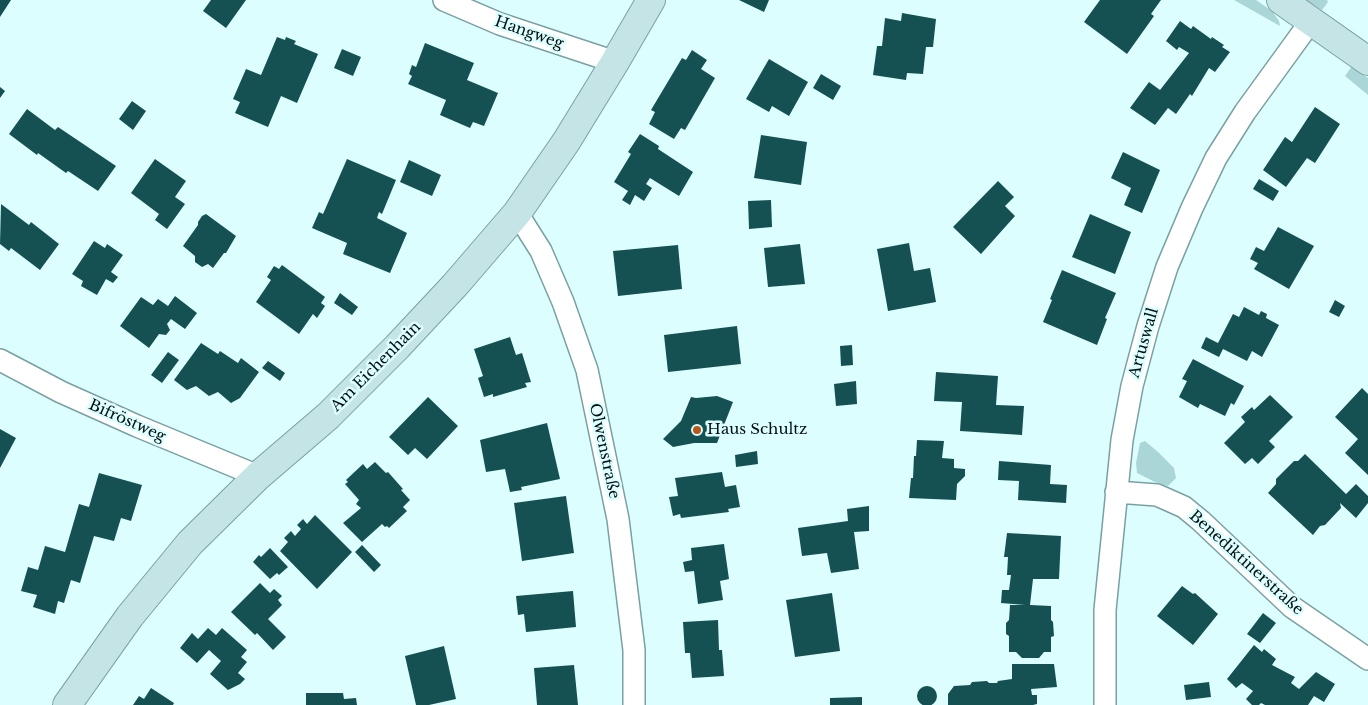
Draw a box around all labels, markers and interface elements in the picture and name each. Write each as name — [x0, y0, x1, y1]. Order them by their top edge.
street label: Hangweg — [492, 13, 566, 53]
street label: Artuswall — [1125, 306, 1163, 380]
street label: Am Eichenhain — [327, 318, 425, 416]
street label: Bifröstweg — [86, 396, 168, 446]
street label: Olwenstraße — [585, 402, 623, 500]
place label: Haus Schultz — [707, 421, 807, 439]
marker: Haus Schultz — [691, 424, 703, 436]
street label: Benediktinerstraße — [1185, 507, 1307, 619]

